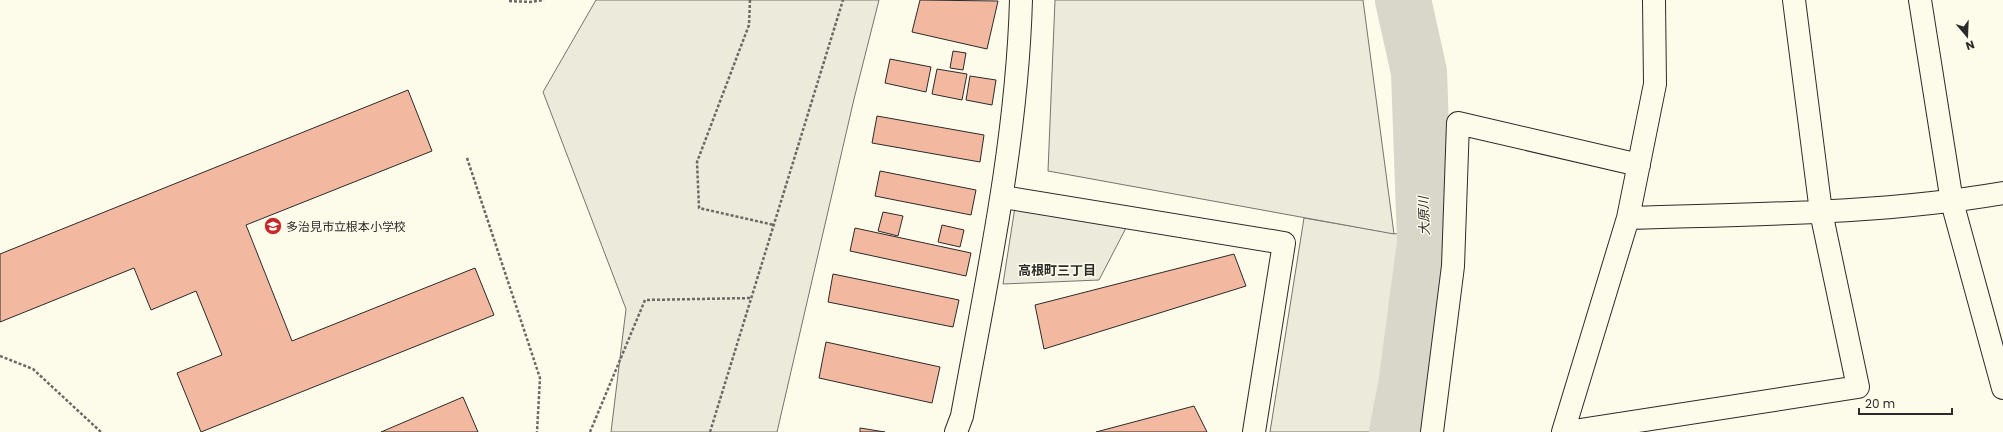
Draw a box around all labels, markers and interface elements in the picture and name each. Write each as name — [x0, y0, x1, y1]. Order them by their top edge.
north arrow — [1947, 16, 1987, 56]
text: N — [1964, 37, 1977, 54]
water label: 大原川 — [1414, 194, 1434, 236]
school or university icon: 多治見市立根本小学校 — [263, 216, 283, 236]
place label: 多治見市立根本小学校 — [286, 218, 406, 235]
district label: 高根町三丁目 — [1018, 261, 1096, 280]
scale bar — [1859, 390, 1952, 416]
text: 20 m — [1865, 395, 1895, 412]

